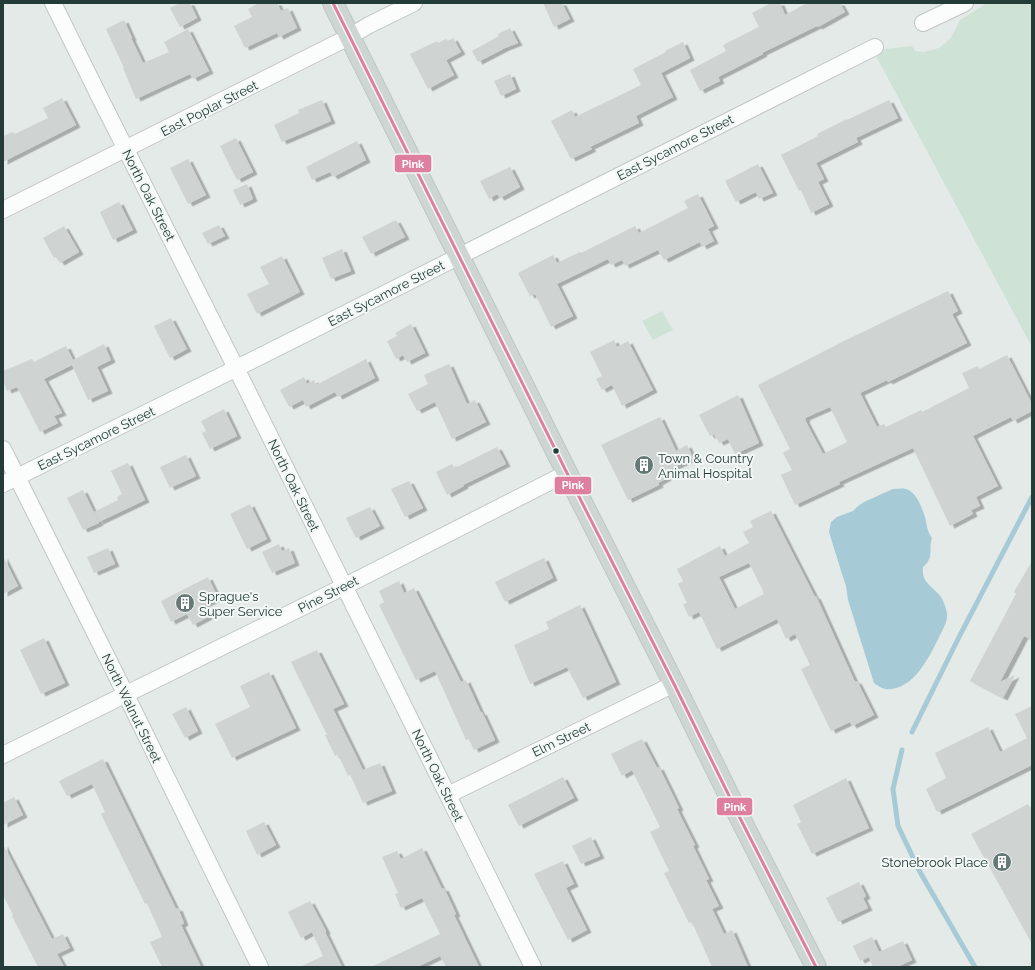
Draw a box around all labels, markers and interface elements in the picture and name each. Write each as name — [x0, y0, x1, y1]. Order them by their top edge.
street label: East Poplar Street — [158, 77, 261, 139]
street label: East Sycamore Street — [615, 111, 737, 183]
street label: North Oak Street — [119, 147, 178, 244]
line badge: Pink — [394, 154, 432, 173]
text: Pink — [402, 158, 425, 171]
street label: East Sycamore Street — [326, 257, 448, 329]
street label: East Sycamore Street — [35, 403, 158, 473]
street label: North Oak Street — [265, 437, 323, 534]
unlabelled marker — [551, 446, 561, 456]
place label: Town & Country Animal Hospital — [658, 451, 753, 481]
building icon: Town & Country Animal Hospital — [633, 454, 655, 476]
line badge: Pink — [554, 476, 592, 495]
text: Pink — [562, 479, 585, 492]
street label: Pine Street — [296, 573, 361, 616]
place label: Sprague's Super Service — [199, 589, 283, 619]
building icon: Sprague's Super Service — [174, 592, 196, 614]
street label: North Walnut Street — [99, 651, 165, 766]
street label: Elm Street — [530, 719, 593, 760]
street label: North Oak Street — [409, 727, 467, 824]
line badge: Pink — [716, 797, 753, 816]
text: Pink — [724, 801, 747, 814]
building icon: Stonebrook Place — [991, 851, 1013, 873]
place label: Stonebrook Place — [882, 855, 988, 870]

